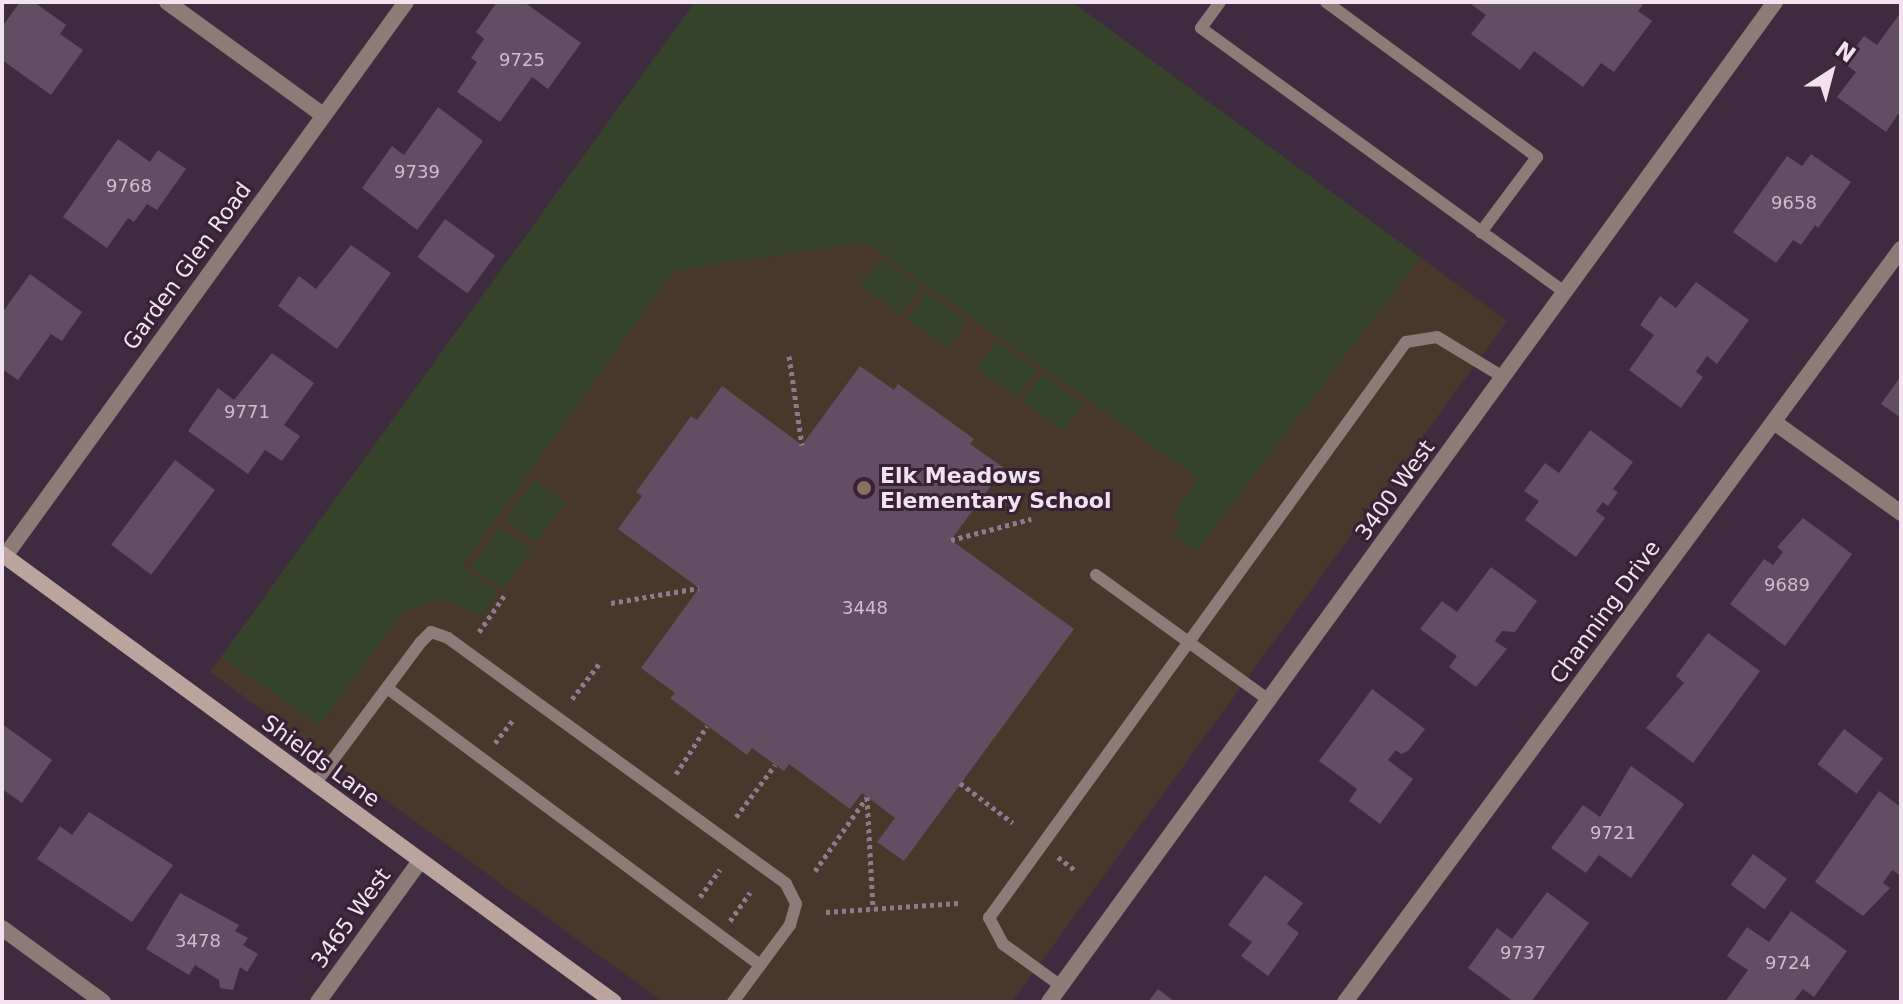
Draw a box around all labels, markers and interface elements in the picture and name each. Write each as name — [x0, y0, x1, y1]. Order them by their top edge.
north arrow — [1791, 32, 1871, 112]
text: N — [1831, 37, 1860, 68]
house number: 9725 — [499, 49, 545, 71]
house number: 9739 — [394, 161, 440, 183]
house number: 9768 — [106, 175, 152, 197]
street label: Garden Glen Road — [117, 177, 257, 355]
house number: 9658 — [1771, 192, 1817, 214]
house number: 9771 — [224, 401, 270, 423]
street label: 3400 West — [1350, 435, 1440, 545]
place label: Elk Meadows Elementary School — [880, 462, 1112, 514]
marker: Elk Meadows Elementary School — [855, 479, 873, 497]
street label: Channing Drive — [1544, 535, 1666, 689]
house number: 9689 — [1764, 574, 1810, 596]
house number: 3448 — [842, 597, 888, 619]
street label: Shields Lane — [257, 709, 385, 813]
house number: 9721 — [1590, 822, 1636, 844]
street label: 3465 West — [306, 863, 396, 973]
house number: 3478 — [175, 930, 221, 952]
house number: 9737 — [1500, 942, 1546, 964]
house number: 9724 — [1765, 952, 1811, 974]

